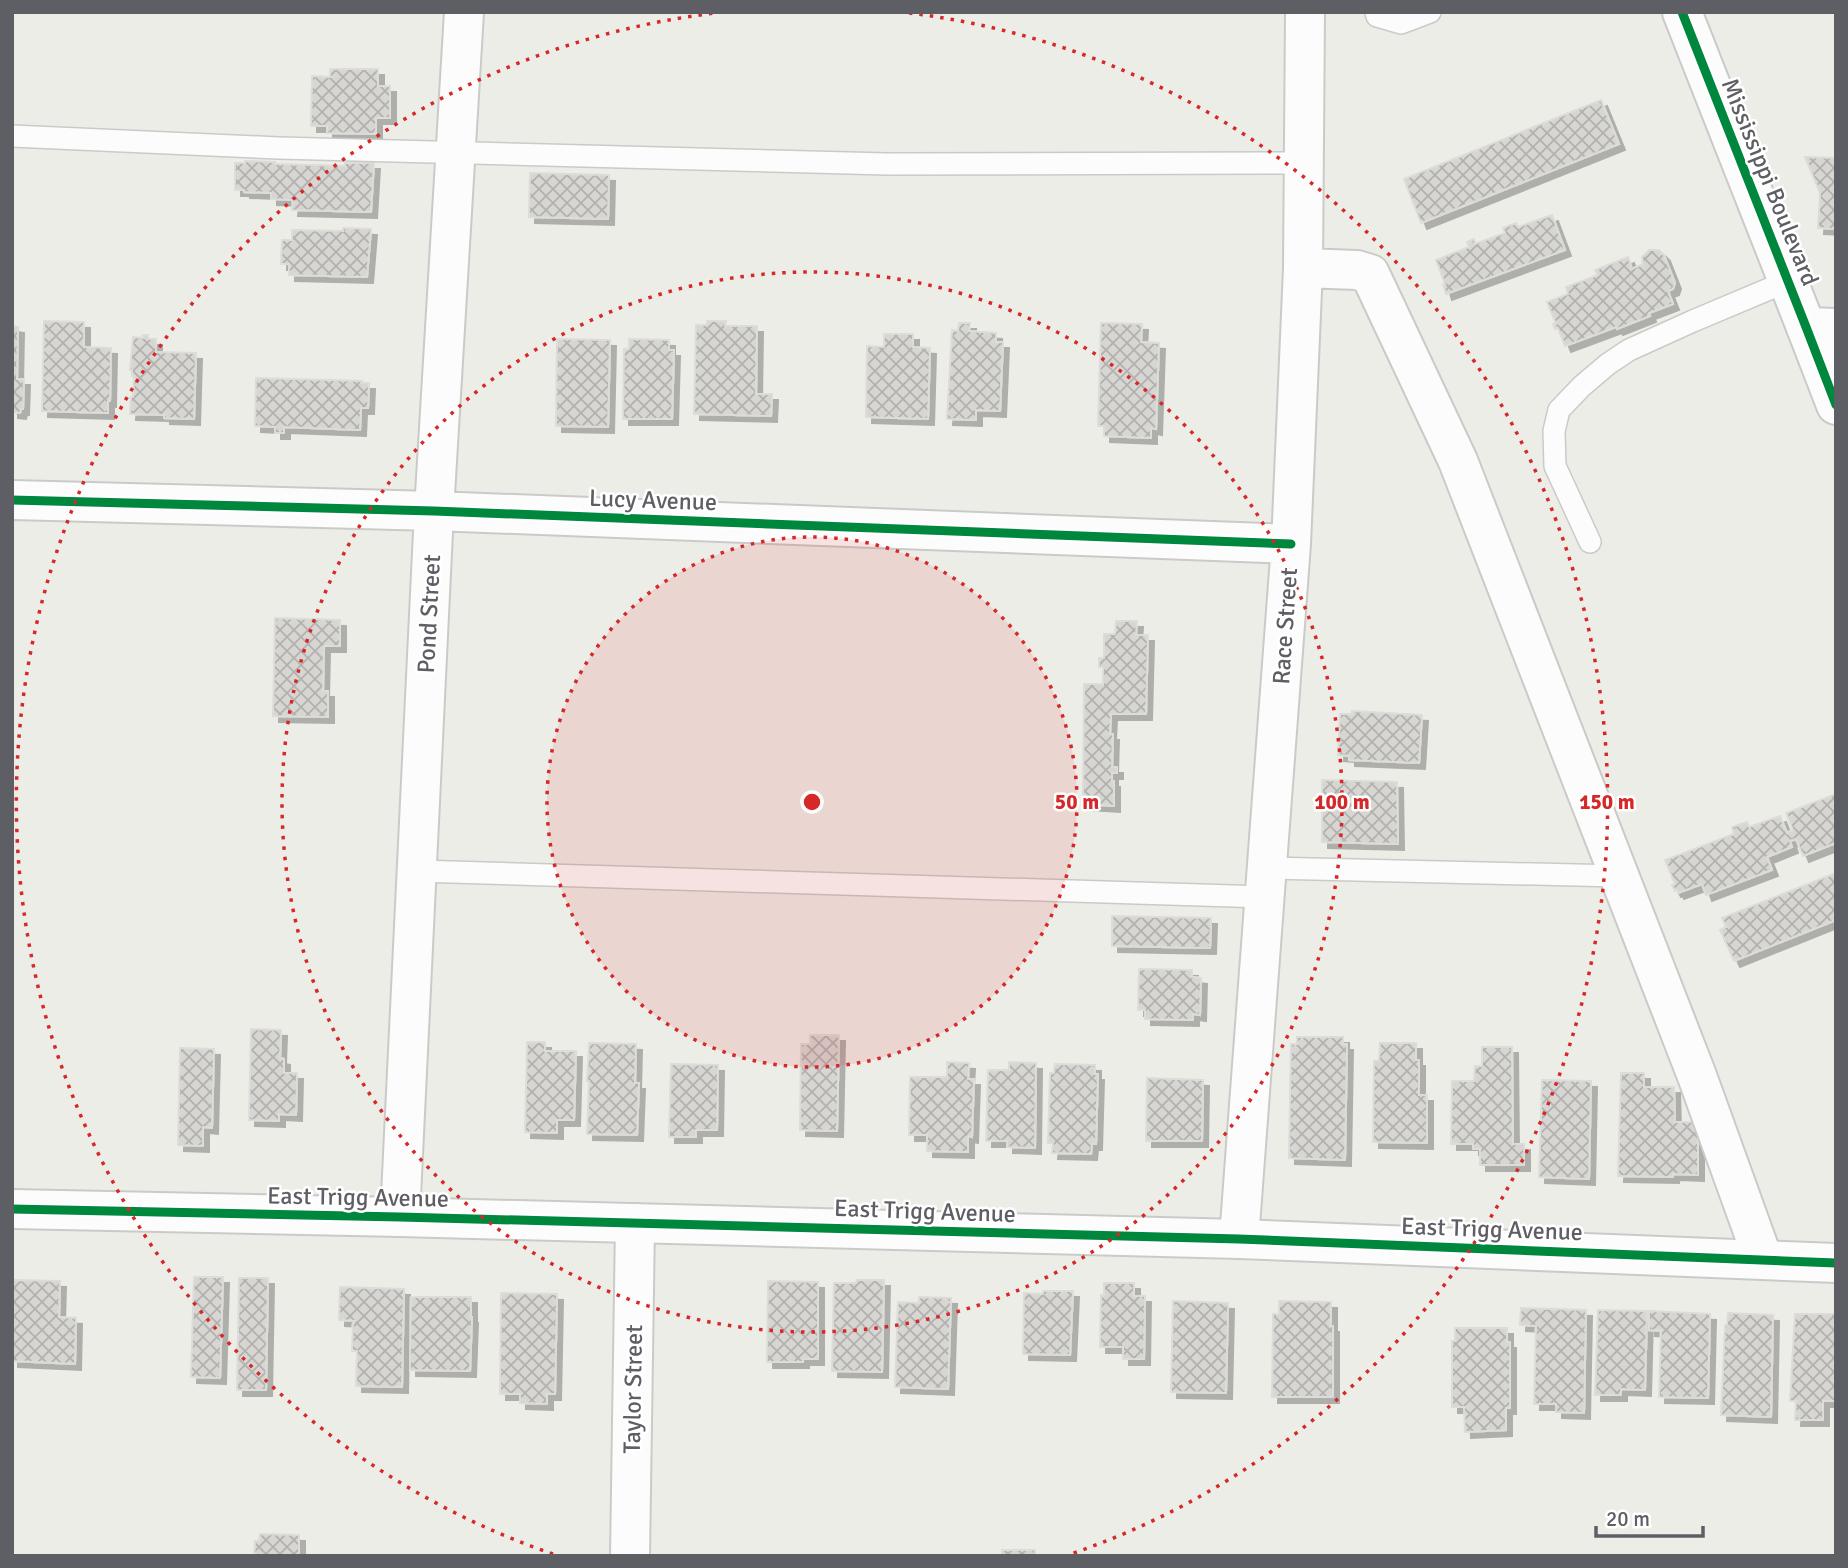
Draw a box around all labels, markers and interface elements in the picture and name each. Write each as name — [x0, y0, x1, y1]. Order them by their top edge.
street label: Mississippi Boulevard — [1715, 74, 1825, 290]
street label: Lucy Avenue — [589, 483, 717, 517]
street label: Pond Street — [411, 554, 447, 674]
street label: Race Street — [1266, 566, 1304, 686]
text: 50 m — [1055, 789, 1099, 815]
text: 100 m — [1314, 789, 1370, 815]
text: 150 m — [1579, 789, 1635, 815]
centre of rings — [800, 790, 824, 814]
street label: East Trigg Avenue — [267, 1180, 449, 1214]
street label: East Trigg Avenue — [834, 1193, 1016, 1229]
street label: East Trigg Avenue — [1401, 1211, 1583, 1247]
street label: Taylor Street — [617, 1324, 649, 1454]
scale bar — [1596, 1494, 1703, 1538]
text: 20 m — [1606, 1506, 1650, 1532]

